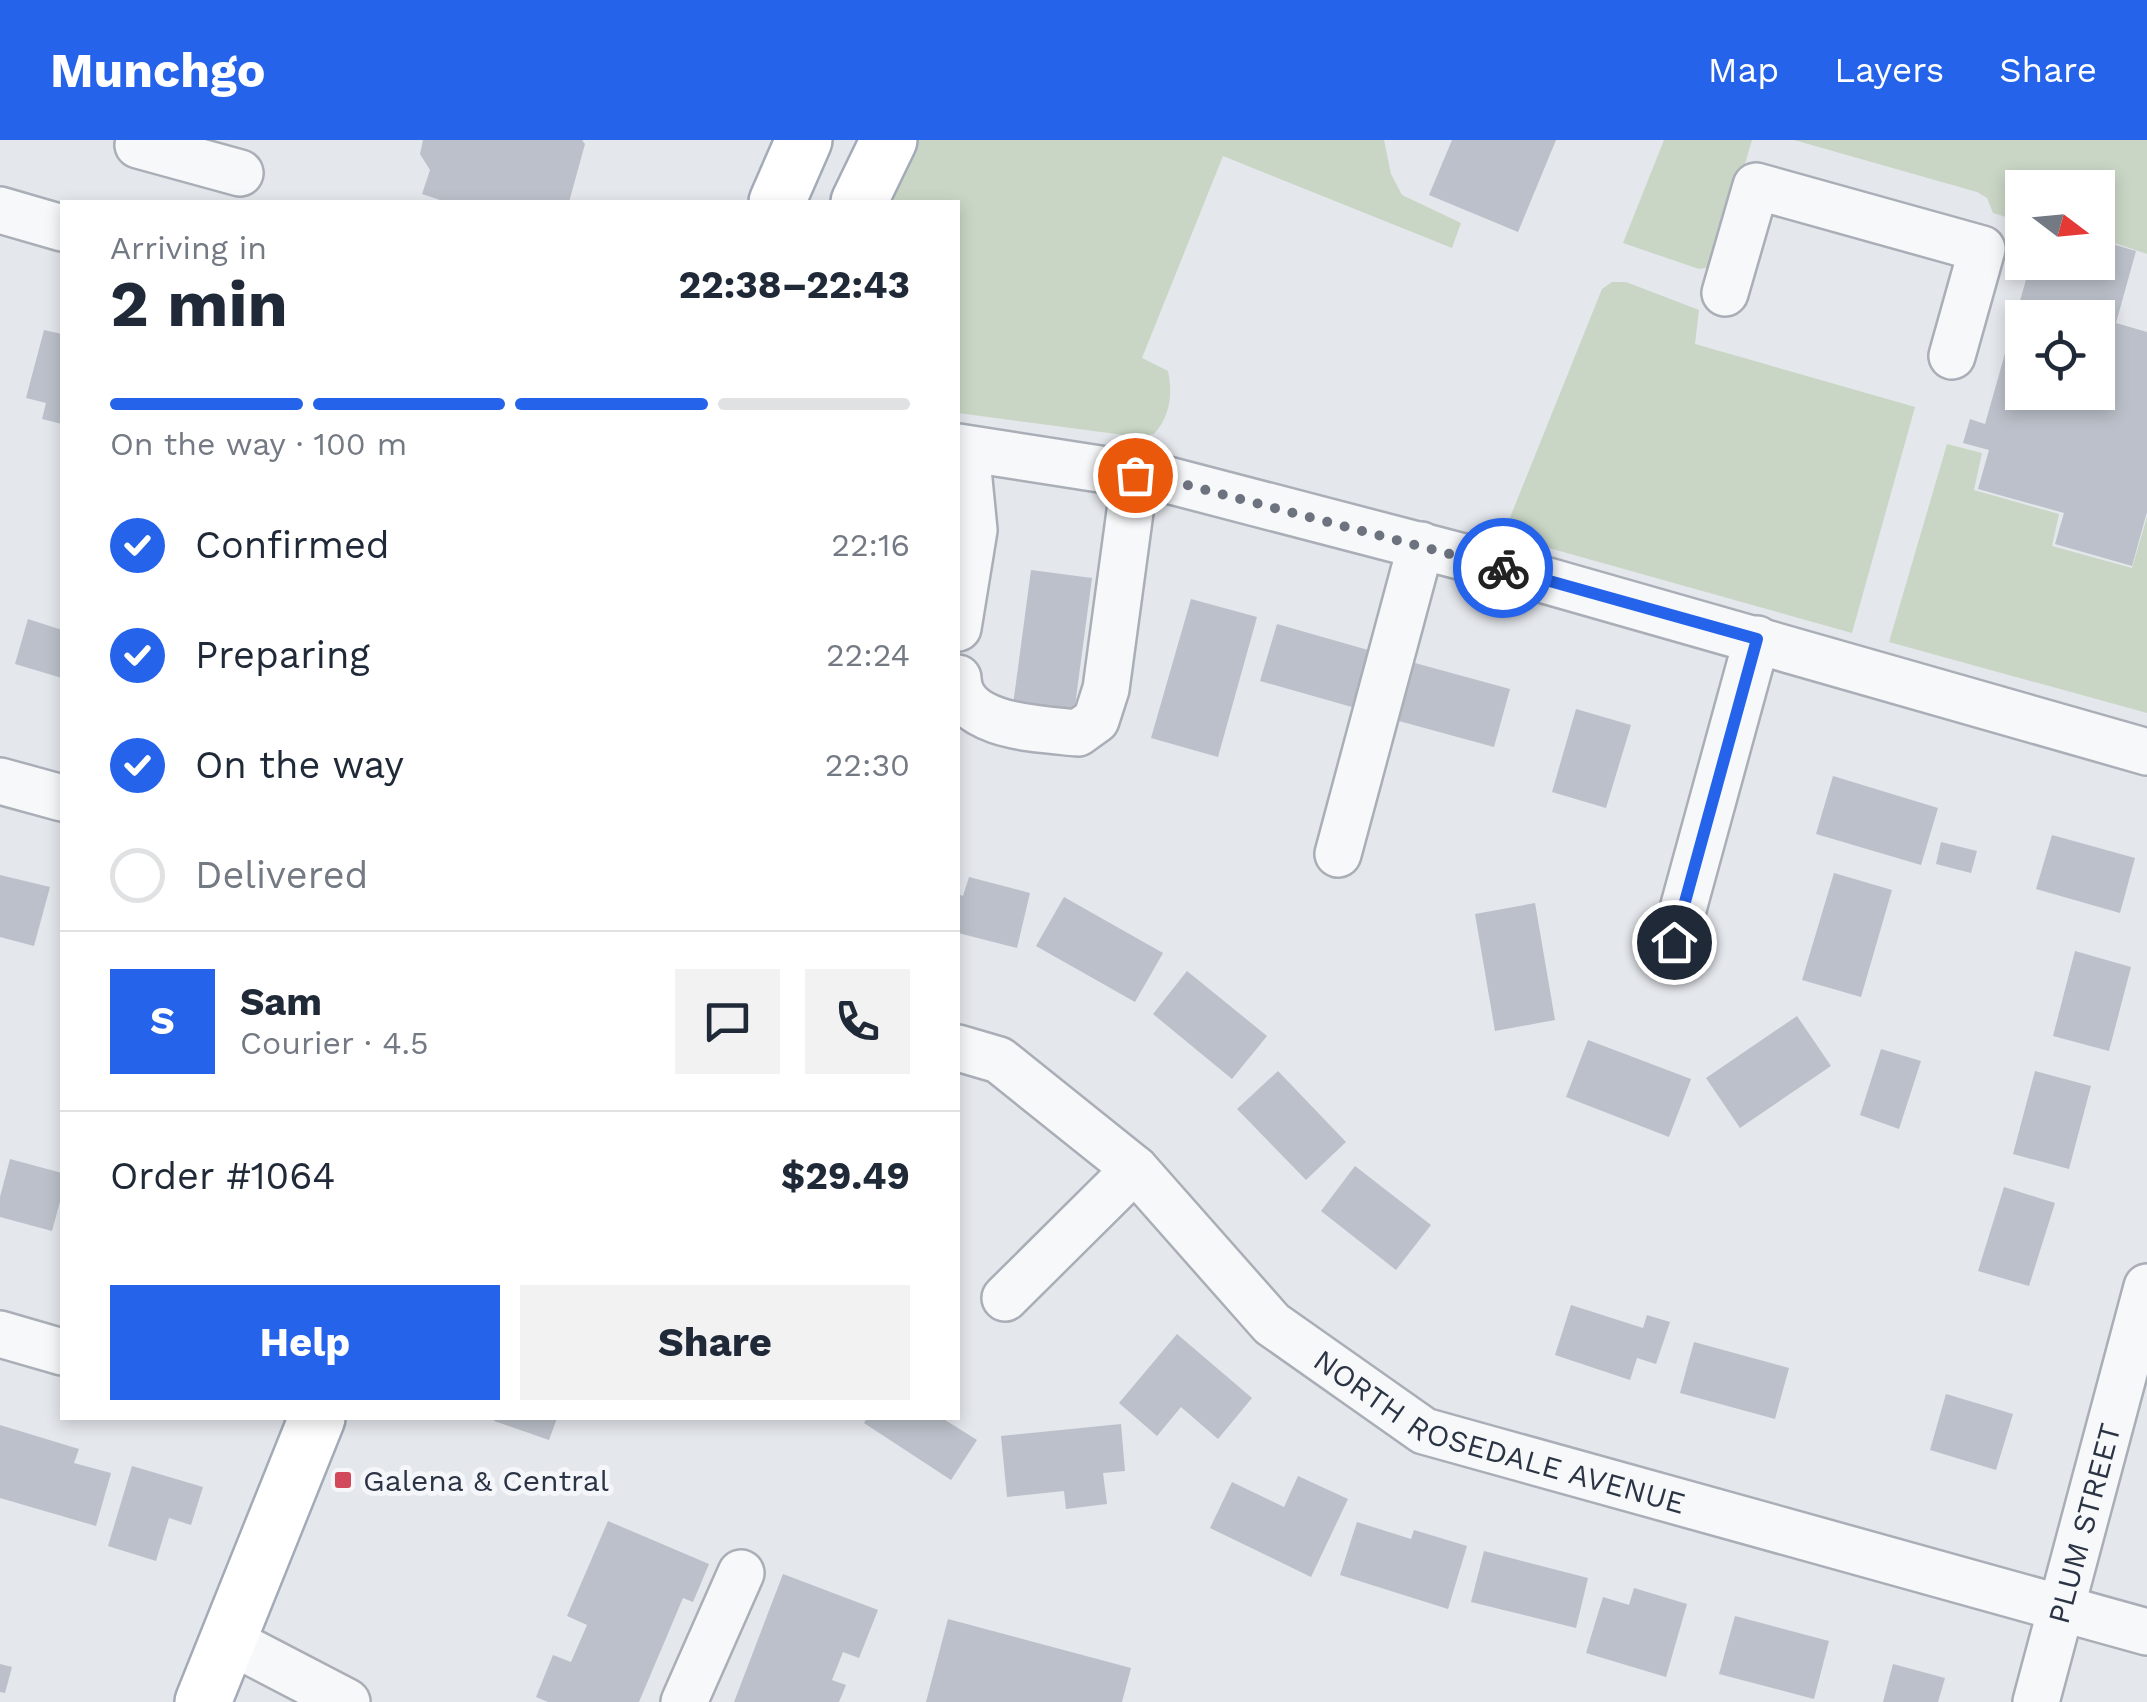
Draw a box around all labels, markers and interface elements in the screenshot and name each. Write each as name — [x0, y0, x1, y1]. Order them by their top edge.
text: Munchgo — [50, 42, 266, 99]
text: Map — [1708, 49, 1779, 91]
text: Layers — [1834, 49, 1944, 91]
text: Share — [1999, 49, 2097, 91]
north arrow — [2005, 170, 2115, 280]
map controls — [2005, 170, 2115, 410]
text: Arriving in — [110, 229, 267, 267]
text: 22:38–22:43 — [678, 263, 910, 307]
text: 2 min — [110, 266, 288, 342]
button: locate — [2005, 300, 2115, 410]
text: On the way · 100 m — [110, 425, 407, 463]
pin — [1093, 433, 1178, 518]
icon: bag — [1108, 448, 1163, 503]
icon: check — [110, 518, 165, 573]
courier — [1453, 518, 1553, 618]
text: Confirmed — [195, 523, 390, 567]
text: 22:16 — [831, 526, 910, 564]
icon: bike — [1476, 541, 1531, 596]
icon: check — [110, 628, 165, 683]
text: Preparing — [195, 633, 370, 677]
text: 22:24 — [826, 636, 910, 674]
icon: check — [110, 738, 165, 793]
text: On the way — [195, 743, 404, 787]
text: 22:30 — [825, 746, 910, 784]
text: Delivered — [195, 853, 368, 897]
pin — [1632, 900, 1717, 985]
icon: home — [1647, 915, 1702, 970]
button: chat — [675, 969, 780, 1074]
button: phone — [805, 969, 910, 1074]
text: Sam — [240, 980, 322, 1024]
text: S — [150, 999, 175, 1043]
text: Courier · 4.5 — [240, 1024, 429, 1062]
text: Order #1064 — [110, 1154, 336, 1198]
text: $29.49 — [781, 1154, 910, 1198]
button: Help — [110, 1285, 500, 1400]
button: Share — [520, 1285, 910, 1400]
street label: NORTH ROSEDALE AVENUE — [1307, 1342, 1689, 1520]
street label: PLUM STREET — [2040, 1419, 2127, 1627]
place label: Galena & Central — [363, 1463, 609, 1498]
marker: Galena & Central — [332, 1469, 354, 1491]

